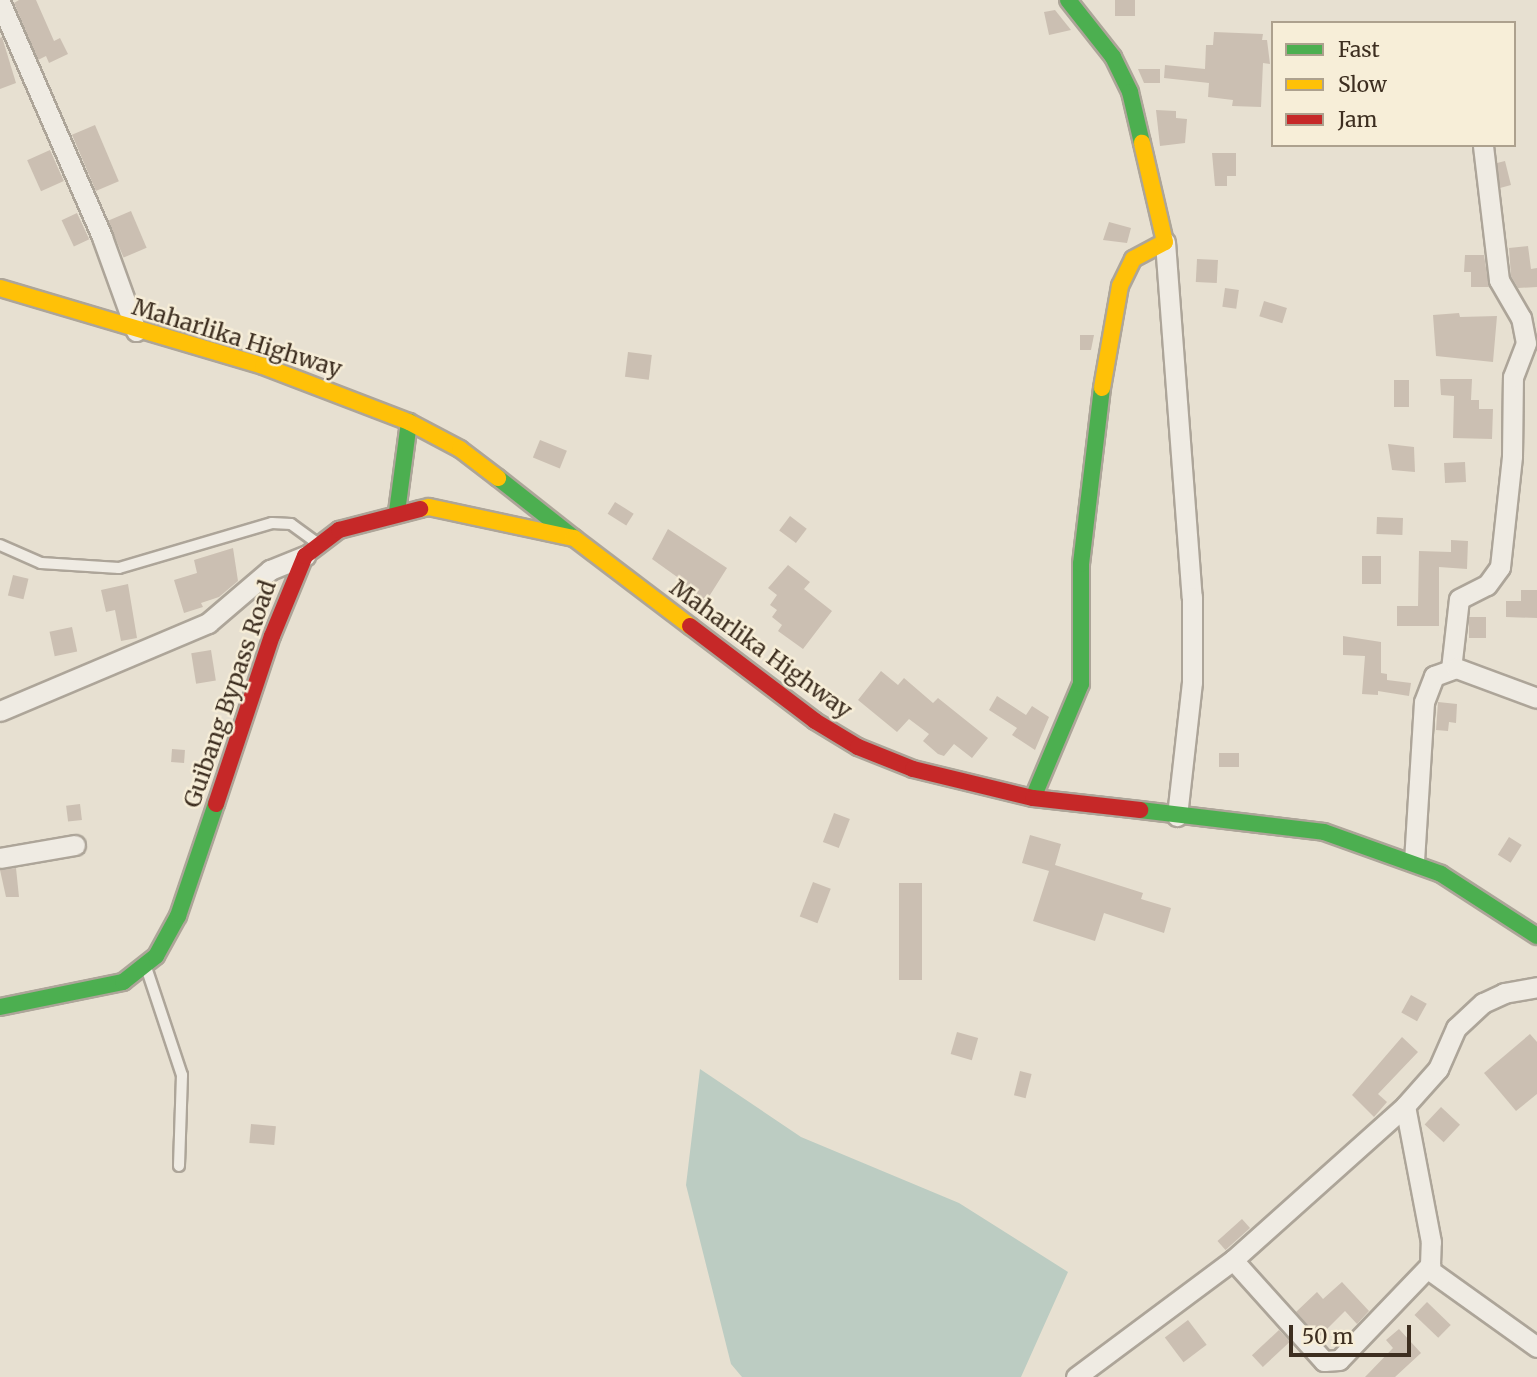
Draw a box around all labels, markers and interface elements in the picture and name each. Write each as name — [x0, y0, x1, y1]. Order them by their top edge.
legend — [1271, 21, 1516, 147]
text: Fast — [1338, 36, 1380, 63]
text: Slow — [1338, 71, 1387, 98]
text: Jam — [1338, 106, 1377, 133]
street label: Maharlika Highway — [129, 293, 345, 383]
street label: Maharlika Highway — [665, 574, 857, 724]
street label: Guibang Bypass Road — [178, 577, 282, 811]
scale bar — [1292, 1310, 1414, 1354]
text: 50 m — [1302, 1323, 1353, 1350]

